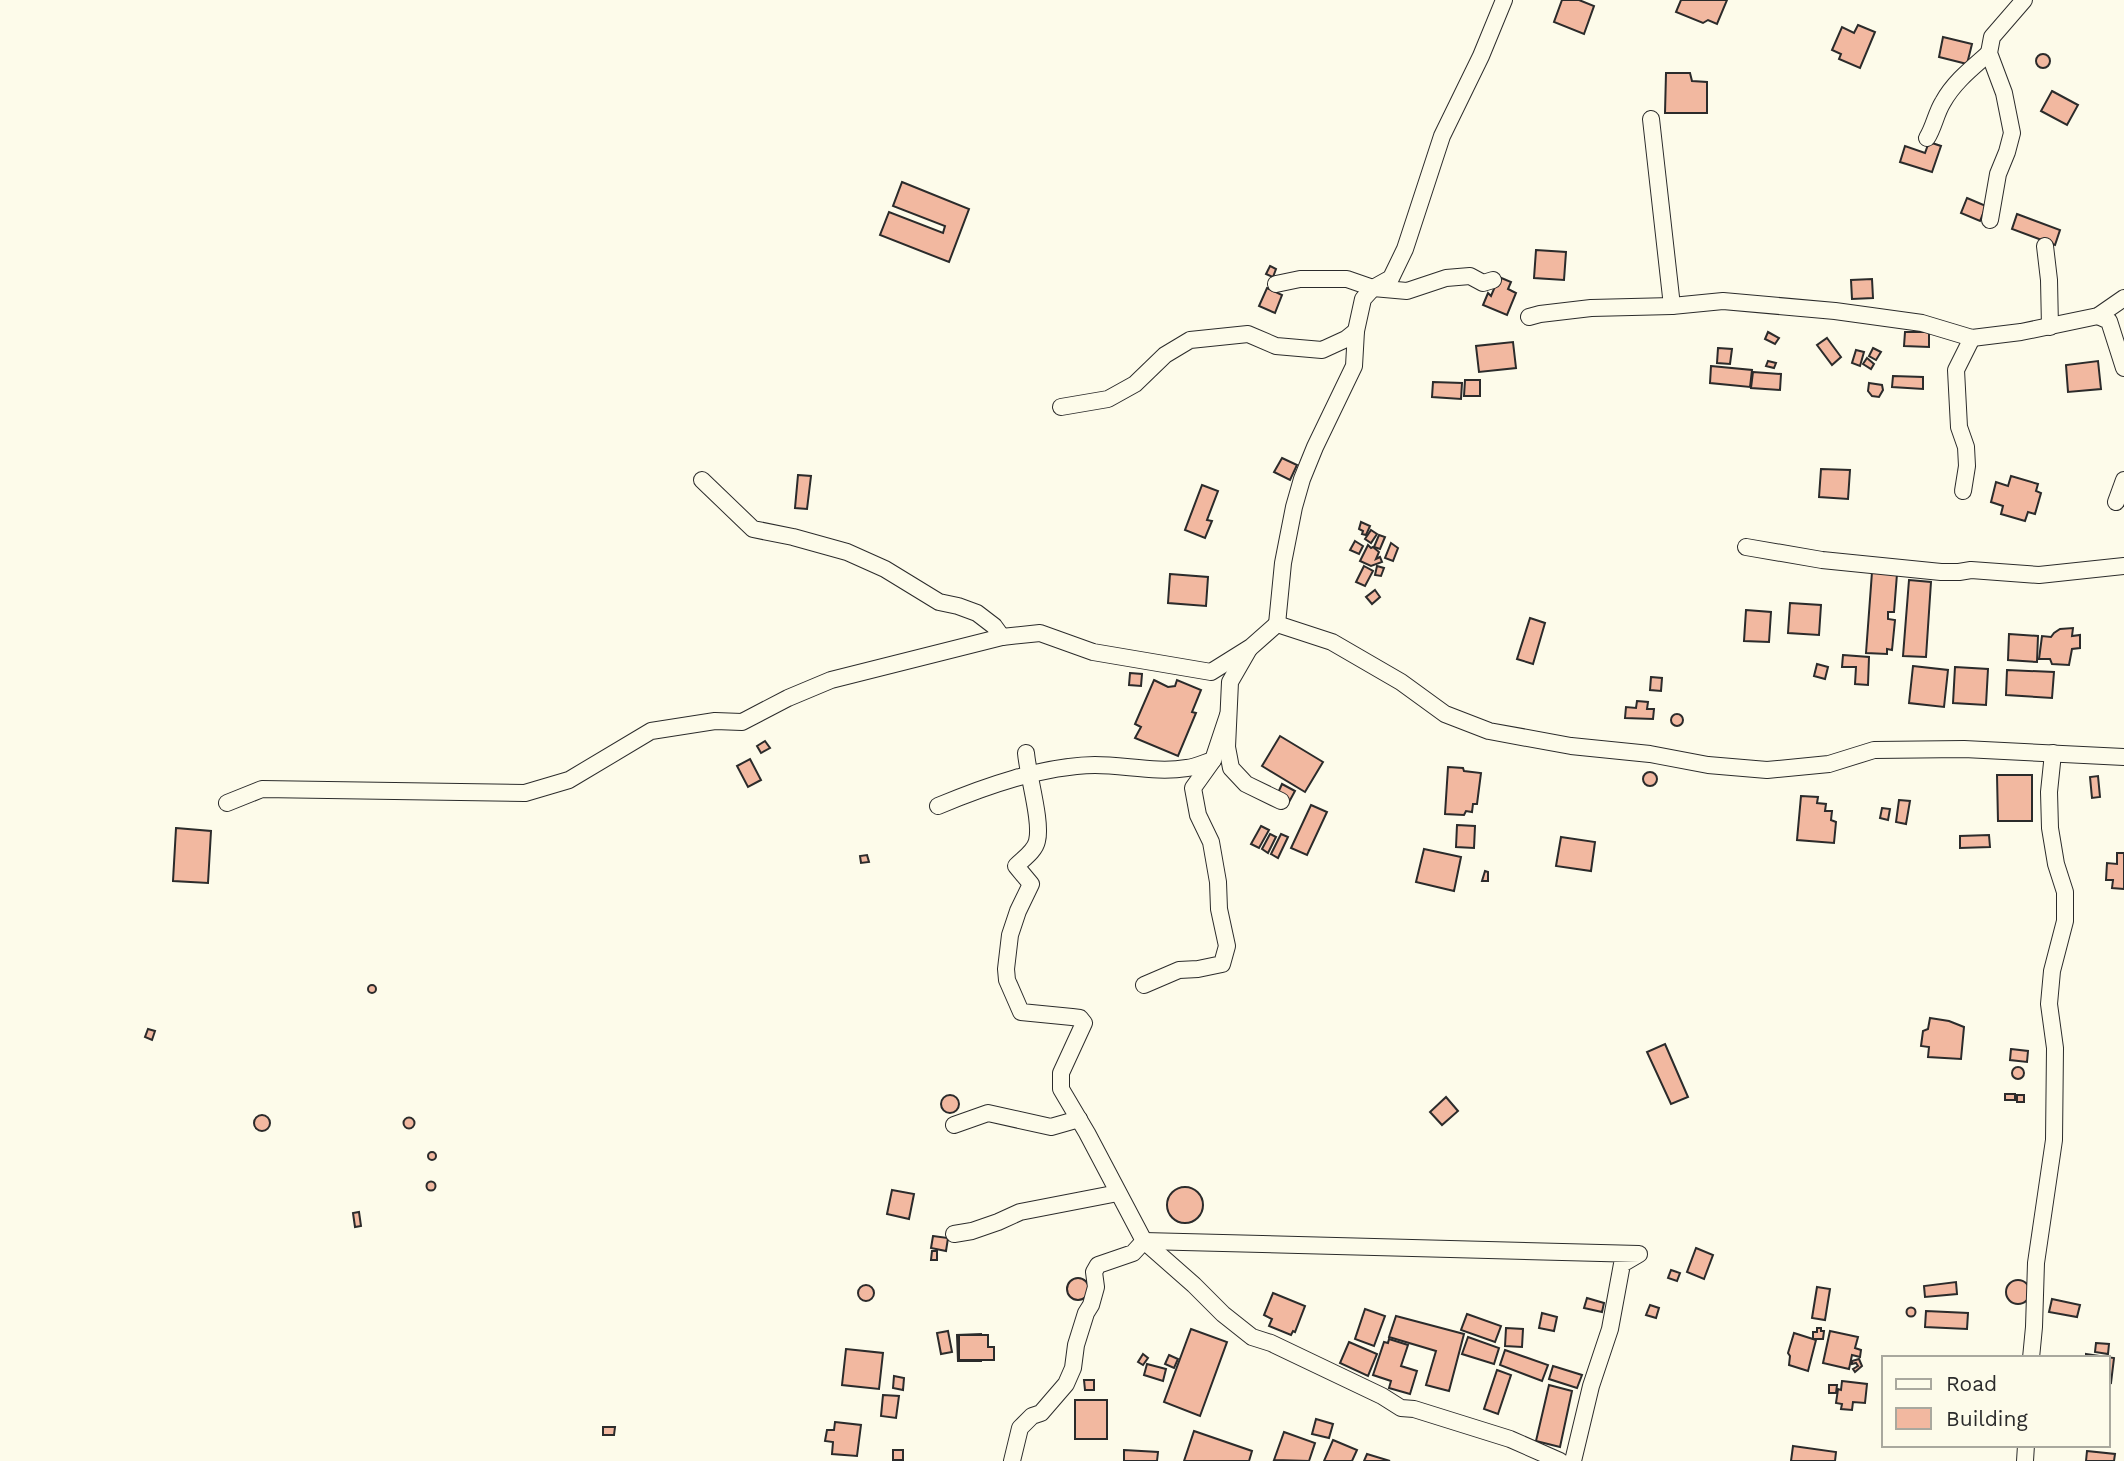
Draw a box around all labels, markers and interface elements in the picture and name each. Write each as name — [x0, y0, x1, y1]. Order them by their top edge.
legend — [1882, 1356, 2110, 1447]
text: Road — [1946, 1371, 1997, 1396]
text: Building — [1946, 1406, 2028, 1431]

